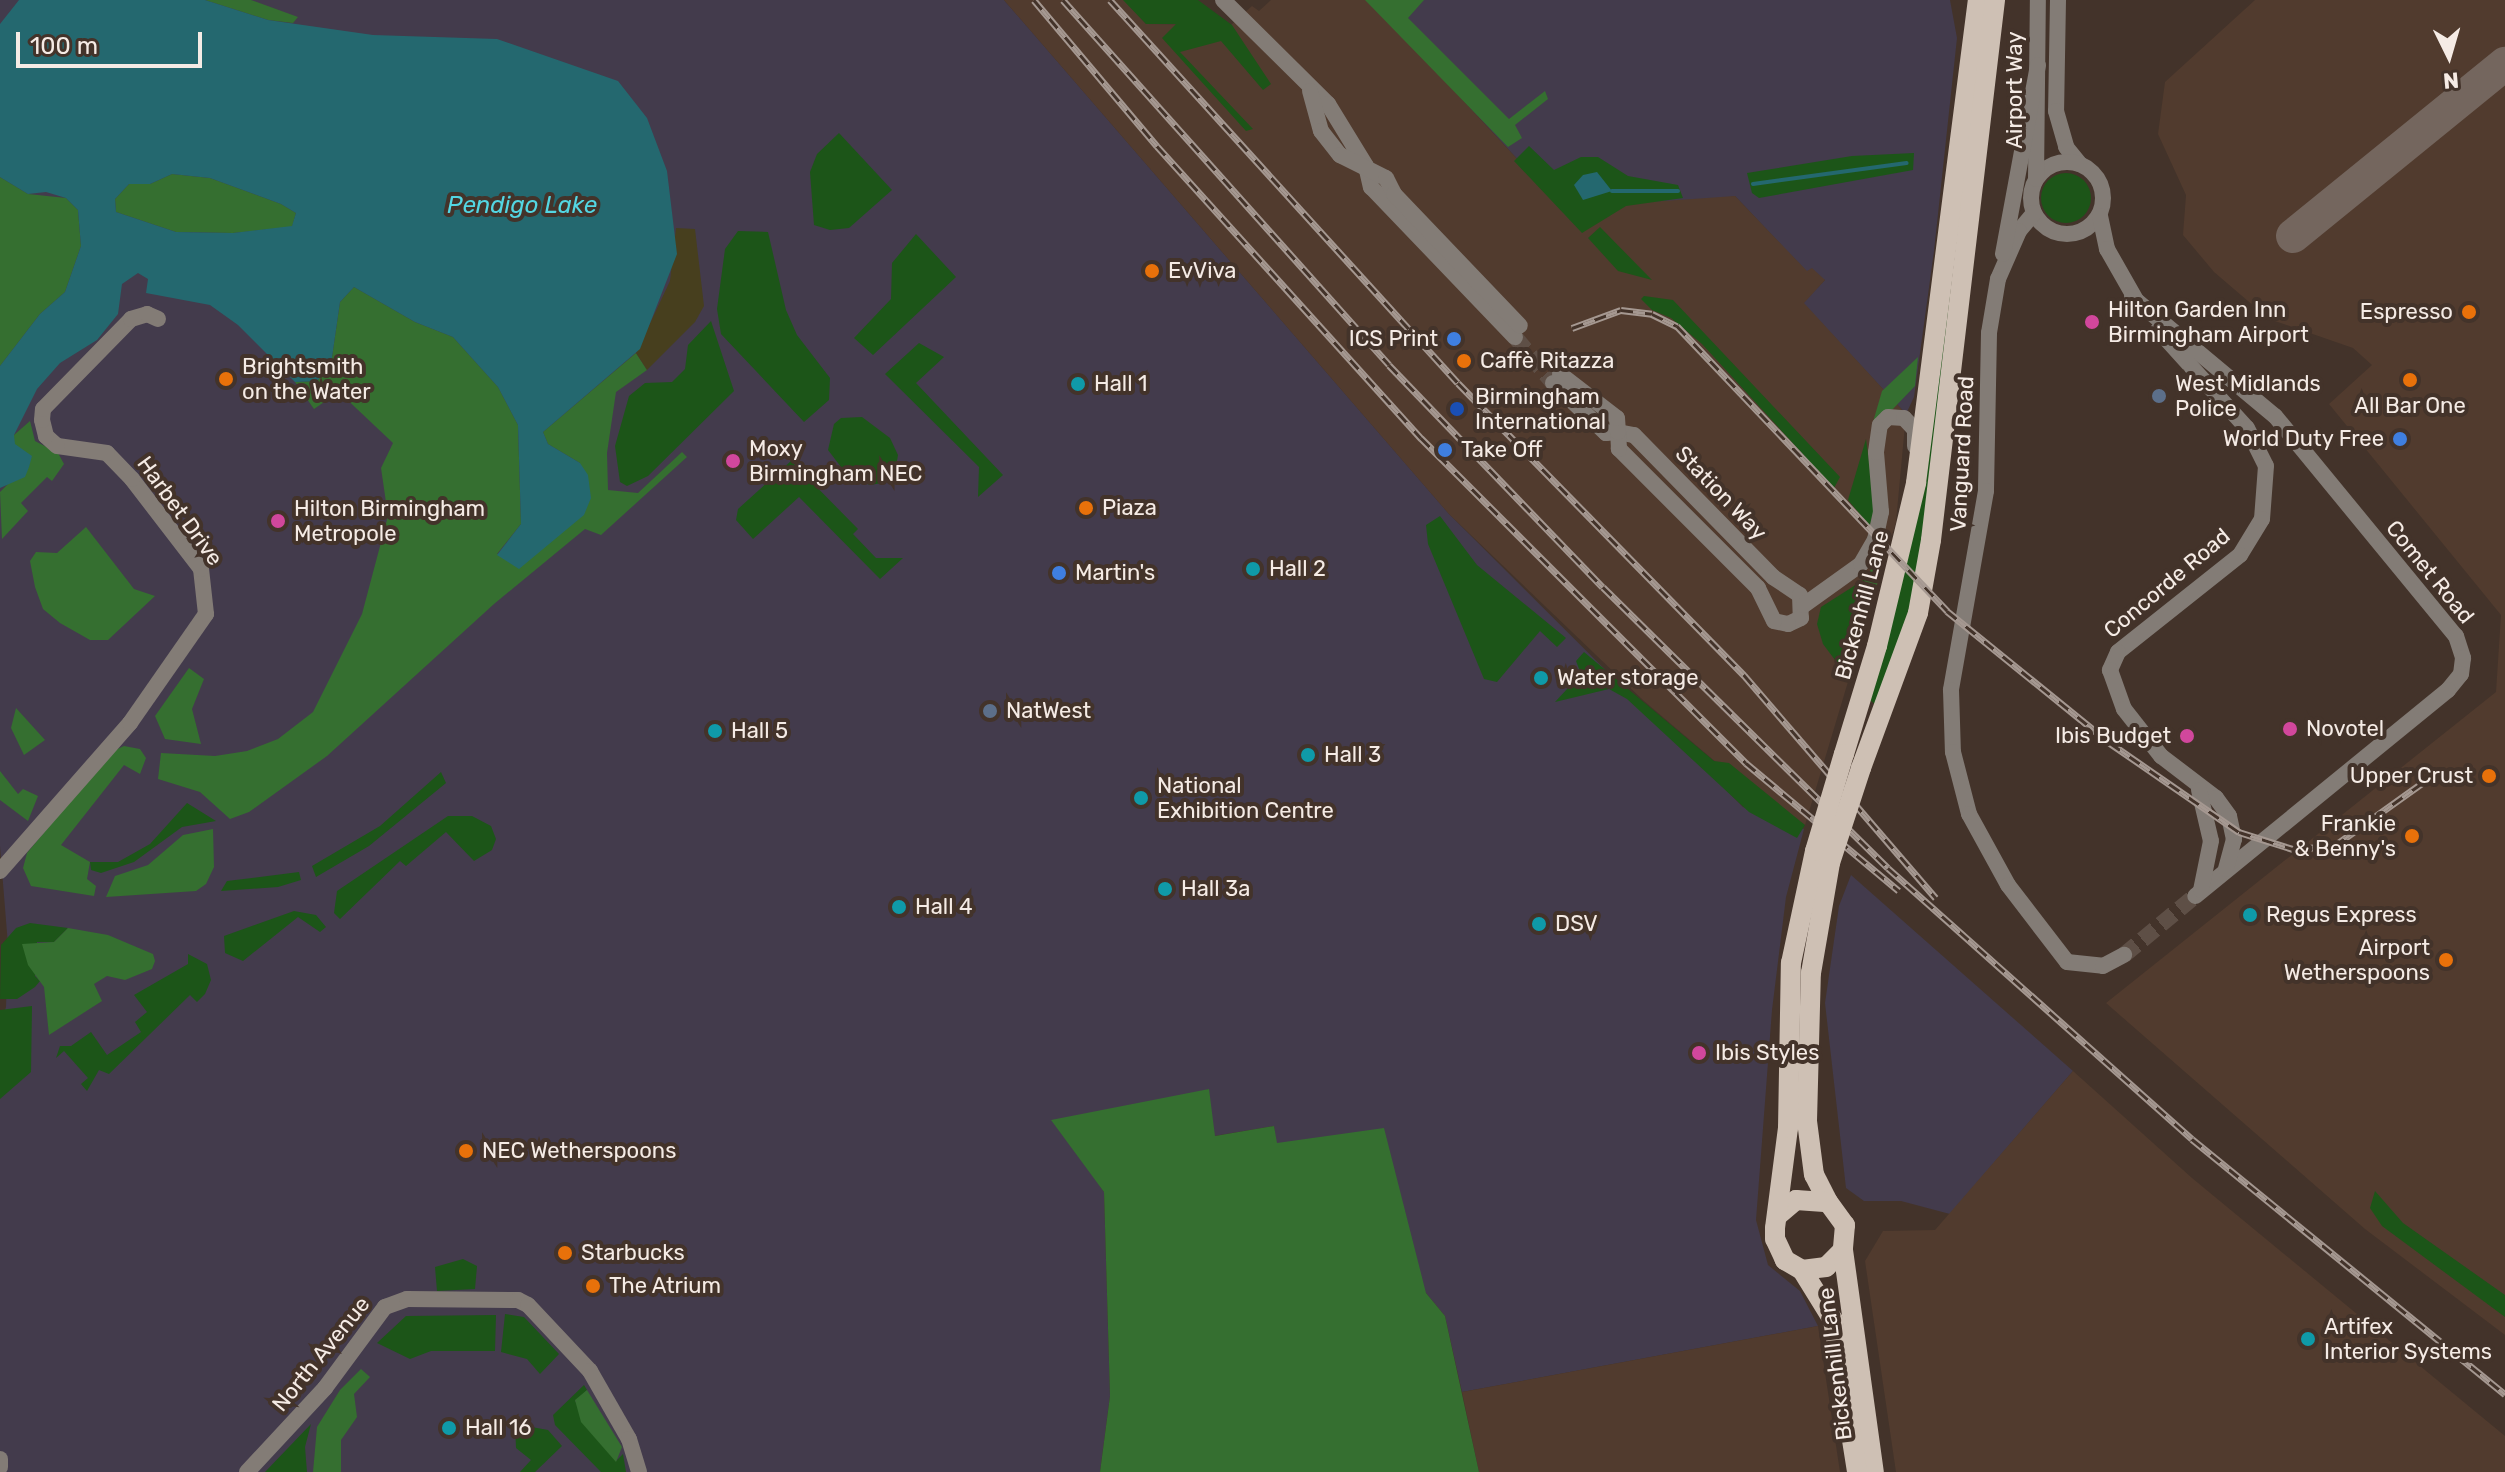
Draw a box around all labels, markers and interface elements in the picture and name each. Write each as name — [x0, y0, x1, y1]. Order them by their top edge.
scale bar — [20, 16, 206, 66]
north arrow — [2409, 16, 2489, 96]
street label: Airport Way — [2002, 31, 2028, 149]
text: 100 m — [30, 32, 98, 60]
text: N — [2442, 66, 2460, 95]
water label: Pendigo Lake — [447, 192, 597, 220]
place label: EvViva — [1168, 258, 1236, 284]
marker: EvViva — [1143, 262, 1161, 280]
place label: Hilton Garden Inn Birmingham Airport — [2108, 296, 2309, 348]
place label: Espresso — [2360, 299, 2453, 325]
marker: Espresso — [2460, 303, 2478, 321]
marker: Hilton Garden Inn Birmingham Airport — [2083, 313, 2101, 331]
place label: ICS Print — [1349, 326, 1438, 352]
marker: ICS Print — [1445, 330, 1463, 348]
place label: Caffè Ritazza — [1480, 348, 1614, 374]
marker: Caffè Ritazza — [1455, 352, 1473, 370]
place label: Brightsmith on the Water — [242, 353, 372, 404]
marker: Brightsmith on the Water — [217, 370, 235, 388]
place label: West Midlands Police — [2175, 370, 2321, 422]
place label: Hall 1 — [1094, 371, 1147, 397]
marker: All Bar One — [2401, 371, 2419, 389]
marker: Hall 1 — [1069, 375, 1087, 393]
street label: Vanguard Road — [1945, 375, 1979, 533]
place label: Birmingham International — [1475, 383, 1606, 434]
marker: West Midlands Police — [2150, 387, 2168, 405]
place label: All Bar One — [2354, 393, 2466, 419]
marker: Birmingham International — [1446, 398, 1468, 420]
place label: World Duty Free — [2222, 426, 2384, 452]
marker: World Duty Free — [2391, 430, 2409, 448]
place label: Moxy Birmingham NEC — [749, 435, 922, 486]
place label: Take Off — [1461, 437, 1542, 463]
street label: Station Way — [1670, 440, 1772, 546]
marker: Take Off — [1436, 441, 1454, 459]
street label: Harbet Drive — [132, 451, 228, 571]
marker: Moxy Birmingham NEC — [724, 452, 742, 470]
place label: Hilton Birmingham Metropole — [294, 495, 485, 546]
place label: Piaza — [1102, 495, 1157, 521]
marker: Piaza — [1077, 499, 1095, 517]
marker: Hilton Birmingham Metropole — [269, 512, 287, 530]
street label: Comet Road — [2380, 515, 2480, 629]
street label: Concorde Road — [2099, 523, 2235, 643]
street label: Bickenhill Lane — [1829, 527, 1895, 683]
place label: Hall 2 — [1269, 556, 1326, 582]
place label: Martin's — [1075, 560, 1155, 586]
marker: Hall 2 — [1244, 560, 1262, 578]
marker: Martin's — [1050, 564, 1068, 582]
place label: Water storage — [1557, 665, 1699, 691]
marker: Water storage — [1532, 669, 1550, 687]
place label: NatWest — [1006, 698, 1091, 724]
marker: NatWest — [981, 702, 999, 720]
place label: Novotel — [2306, 716, 2384, 742]
place label: Hall 5 — [731, 718, 788, 744]
marker: Novotel — [2281, 720, 2299, 738]
marker: Hall 5 — [706, 722, 724, 740]
place label: Ibis Budget — [2055, 723, 2171, 749]
marker: Ibis Budget — [2178, 727, 2196, 745]
place label: Hall 3 — [1324, 742, 1381, 768]
marker: Hall 3 — [1299, 746, 1317, 764]
place label: Upper Crust — [2349, 763, 2473, 789]
marker: Upper Crust — [2480, 767, 2498, 785]
place label: National Exhibition Centre — [1157, 772, 1334, 824]
marker: National Exhibition Centre — [1132, 789, 1150, 807]
place label: Frankie & Benny's — [2294, 810, 2396, 862]
marker: Frankie & Benny's — [2403, 827, 2421, 845]
place label: Hall 3a — [1181, 876, 1250, 902]
marker: Hall 3a — [1156, 880, 1174, 898]
place label: Hall 4 — [915, 894, 973, 920]
marker: Hall 4 — [890, 898, 908, 916]
place label: Regus Express — [2266, 902, 2417, 928]
marker: Regus Express — [2241, 906, 2259, 924]
place label: DSV — [1555, 911, 1598, 937]
marker: DSV — [1530, 915, 1548, 933]
place label: Airport Wetherspoons — [2284, 934, 2430, 986]
marker: Airport Wetherspoons — [2437, 951, 2455, 969]
place label: Ibis Styles — [1715, 1040, 1819, 1066]
marker: Ibis Styles — [1690, 1044, 1708, 1062]
place label: NEC Wetherspoons — [482, 1138, 677, 1164]
marker: NEC Wetherspoons — [457, 1142, 475, 1160]
place label: Starbucks — [581, 1240, 685, 1266]
marker: Starbucks — [556, 1244, 574, 1262]
place label: The Atrium — [609, 1273, 722, 1299]
marker: The Atrium — [584, 1277, 602, 1295]
street label: Bickenhill Lane — [1813, 1286, 1857, 1442]
street label: North Avenue — [266, 1291, 376, 1417]
place label: Artifex Interior Systems — [2324, 1313, 2493, 1364]
marker: Artifex Interior Systems — [2299, 1330, 2317, 1348]
place label: Hall 16 — [465, 1415, 532, 1441]
marker: Hall 16 — [440, 1419, 458, 1437]

